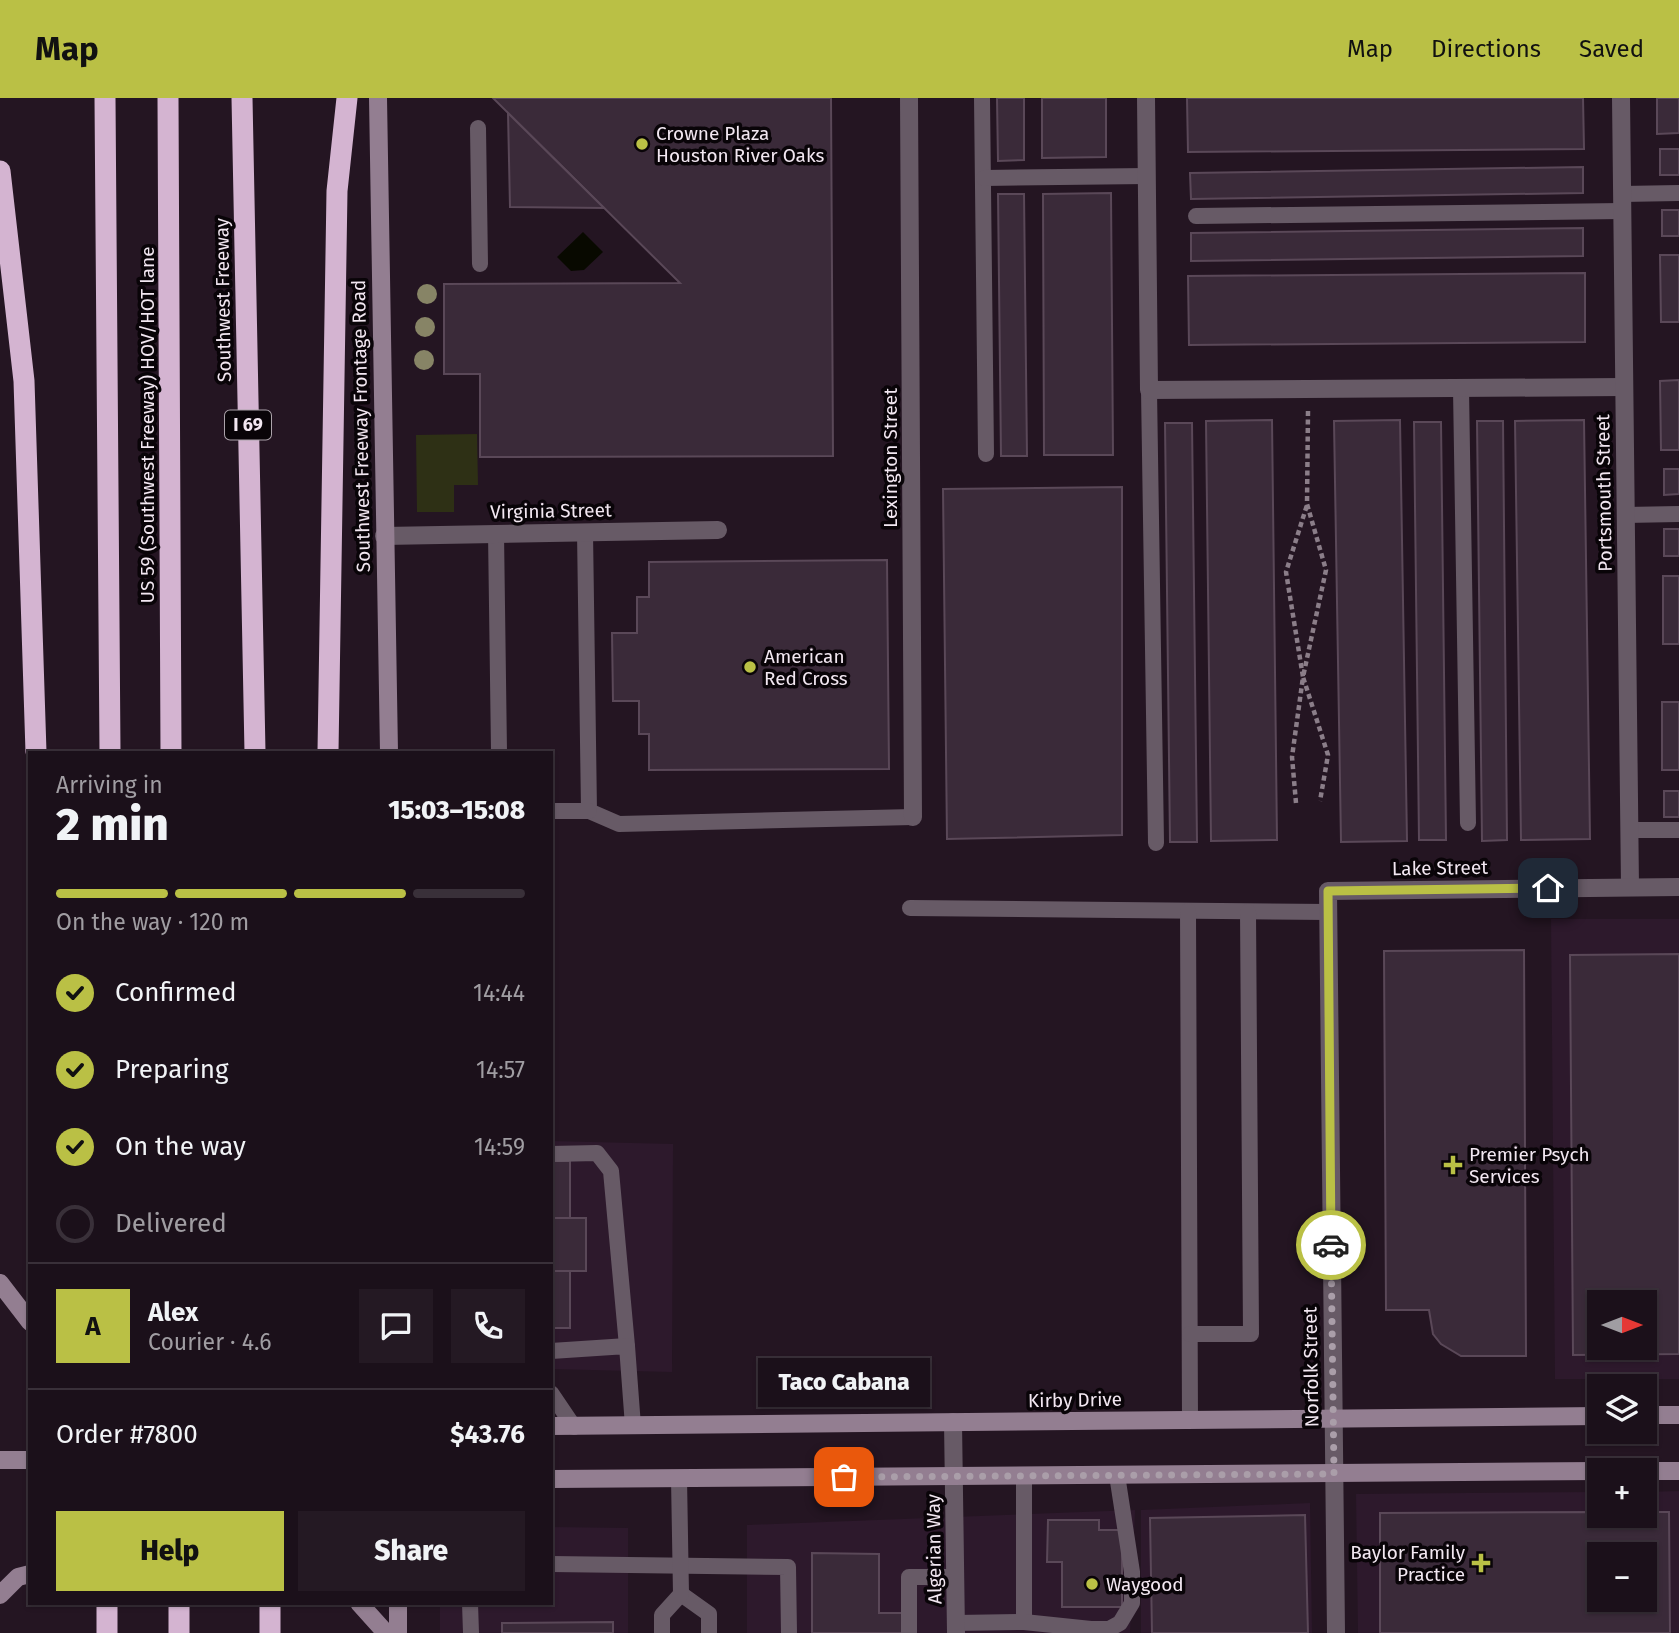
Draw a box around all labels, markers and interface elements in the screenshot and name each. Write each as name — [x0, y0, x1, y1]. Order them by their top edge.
text: Map — [35, 29, 99, 69]
text: Map — [1347, 35, 1393, 63]
text: Directions — [1431, 35, 1541, 63]
text: Saved — [1579, 35, 1644, 63]
place label: Crowne Plaza Houston River Oaks — [656, 122, 825, 167]
marker: Crowne Plaza Houston River Oaks — [634, 136, 650, 152]
street label: Southwest Freeway — [210, 217, 236, 382]
street label: US 59 (Southwest Freeway) HOV/HOT lane — [136, 246, 159, 604]
street label: Southwest Freeway Frontage Road — [347, 280, 375, 572]
street label: Lexington Street — [879, 388, 902, 528]
road number: I 69 — [225, 410, 271, 440]
street label: Portsmouth Street — [1591, 414, 1617, 572]
street label: Virginia Street — [490, 498, 612, 524]
place label: American Red Cross — [764, 645, 848, 690]
marker: American Red Cross — [742, 659, 758, 675]
text: Arriving in — [56, 771, 163, 799]
text: 15:03–15:08 — [388, 795, 525, 826]
text: 2 min — [56, 797, 169, 852]
street label: Lake Street — [1392, 856, 1488, 880]
pin — [1518, 858, 1578, 918]
icon: home — [1529, 869, 1567, 907]
text: On the way · 120 m — [56, 908, 249, 936]
icon: check — [56, 974, 94, 1012]
text: Confirmed — [115, 977, 236, 1008]
text: 14:44 — [473, 979, 525, 1007]
icon: check — [56, 1051, 94, 1089]
text: Preparing — [115, 1054, 228, 1085]
text: 14:57 — [476, 1056, 525, 1084]
icon: check — [56, 1128, 94, 1166]
text: On the way — [115, 1131, 246, 1162]
text: 14:59 — [474, 1133, 525, 1161]
place label: Premier Psych Services — [1469, 1143, 1590, 1188]
marker: Premier Psych Services — [1443, 1155, 1463, 1175]
text: Delivered — [115, 1208, 227, 1239]
courier — [1296, 1210, 1366, 1280]
icon: car — [1312, 1226, 1350, 1264]
button: chat — [359, 1289, 433, 1363]
button: phone — [451, 1289, 525, 1363]
north arrow — [1587, 1290, 1657, 1360]
map controls — [1587, 1290, 1657, 1612]
text: Alex — [148, 1297, 198, 1328]
street label: Norfolk Street — [1298, 1306, 1324, 1427]
text: A — [85, 1311, 101, 1342]
text: Courier · 4.6 — [148, 1328, 272, 1356]
callout: Taco Cabana — [758, 1358, 930, 1407]
text: Taco Cabana — [778, 1368, 910, 1396]
button: layers — [1587, 1374, 1657, 1444]
street label: Kirby Drive — [1028, 1388, 1122, 1412]
text: Order #7800 — [56, 1419, 198, 1450]
text: $43.76 — [450, 1419, 525, 1450]
pin — [814, 1447, 874, 1507]
icon: bag — [825, 1458, 863, 1496]
button: + — [1587, 1458, 1657, 1528]
street label: Algerian Way — [922, 1493, 946, 1604]
button: Help — [56, 1511, 284, 1591]
button: Share — [298, 1511, 525, 1591]
place label: Baylor Family Practice — [1350, 1541, 1466, 1586]
button: − — [1587, 1542, 1657, 1612]
marker: Baylor Family Practice — [1471, 1553, 1491, 1573]
place label: Waygood — [1106, 1573, 1184, 1596]
marker: Waygood — [1084, 1576, 1100, 1592]

